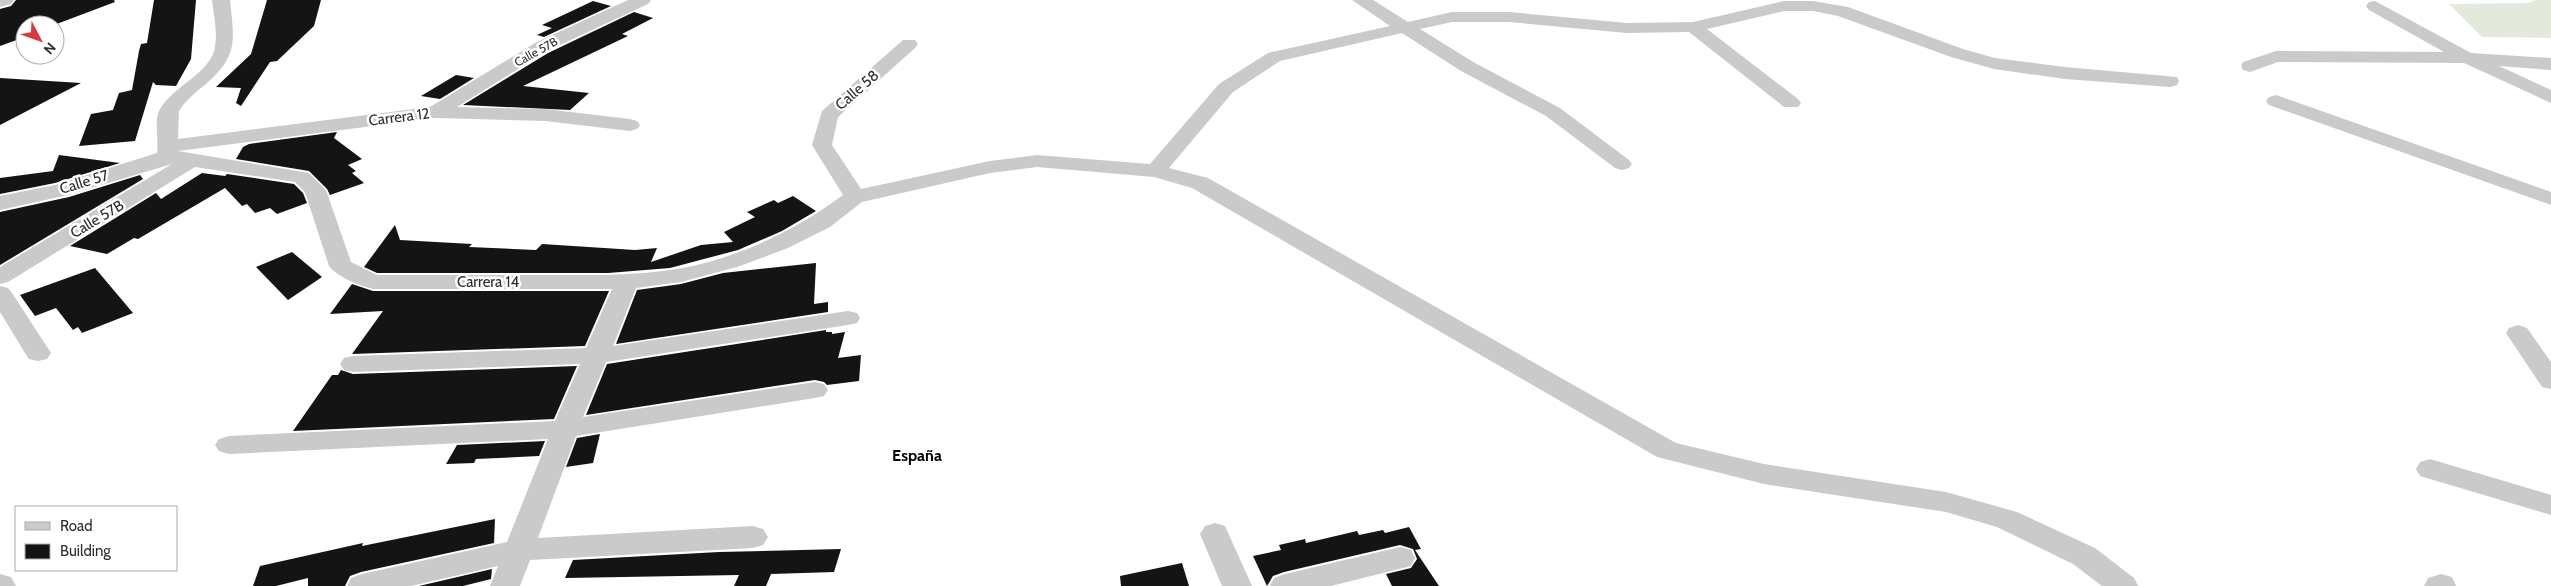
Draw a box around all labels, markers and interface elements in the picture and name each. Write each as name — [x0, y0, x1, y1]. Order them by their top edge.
north arrow — [15, 15, 65, 65]
street label: Calle 57B — [511, 34, 560, 70]
text: N — [40, 39, 60, 58]
street label: Calle 58 — [832, 66, 882, 114]
street label: Carrera 12 — [367, 104, 431, 130]
street label: Calle 57 — [57, 166, 111, 198]
street label: Calle 57B — [67, 196, 127, 242]
street label: Carrera 14 — [457, 273, 519, 291]
district label: España — [892, 446, 942, 465]
legend — [15, 506, 178, 571]
text: Road — [60, 517, 93, 535]
text: Building — [60, 542, 111, 560]

